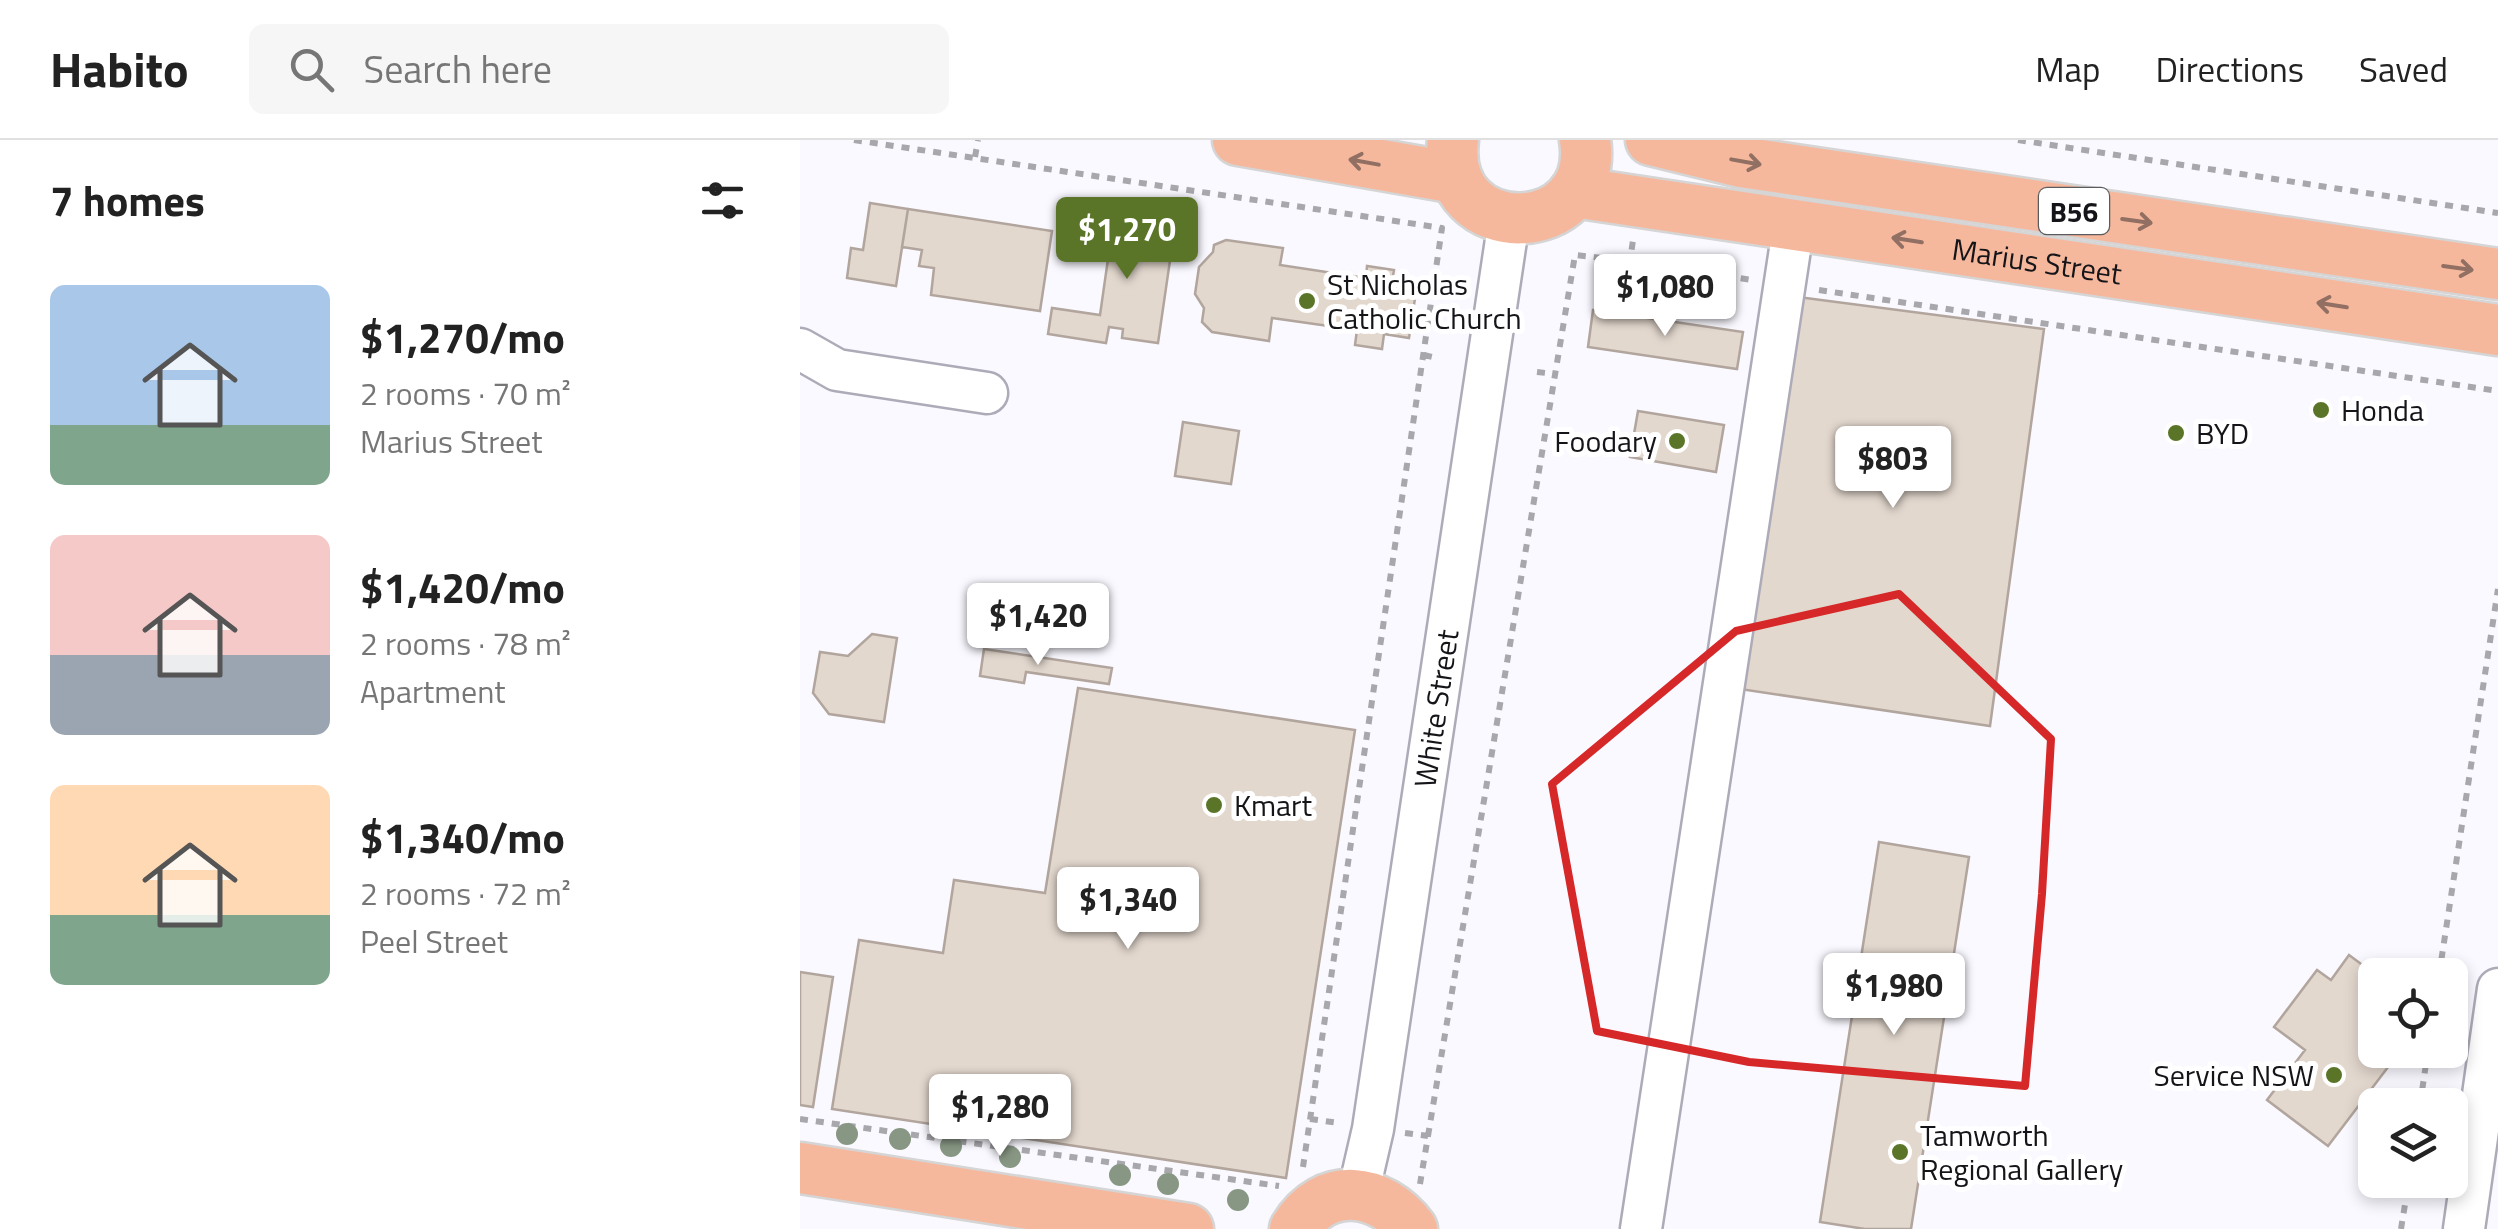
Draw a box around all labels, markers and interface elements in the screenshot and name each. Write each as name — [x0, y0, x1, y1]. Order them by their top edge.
search box — [249, 24, 949, 114]
text: Habito — [50, 33, 189, 106]
text: Search here — [364, 40, 552, 98]
icon: search — [284, 42, 339, 97]
text: Map — [2035, 42, 2101, 96]
text: Directions — [2156, 42, 2304, 96]
text: Saved — [2359, 42, 2448, 96]
one-way arrow — [1348, 152, 1380, 171]
one-way arrow — [1729, 153, 1762, 172]
text: 7 homes — [50, 168, 205, 232]
icon: filters — [695, 173, 750, 228]
road number: B56 — [2039, 188, 2109, 234]
pin: $1,270 — [1046, 197, 1208, 282]
text: $1,270 — [1078, 205, 1176, 253]
one-way arrow — [2120, 212, 2152, 230]
street label: Marius Street — [1949, 226, 2125, 297]
one-way arrow — [1892, 231, 1924, 249]
pin: $1,080 — [1584, 254, 1746, 339]
one-way arrow — [2441, 260, 2474, 278]
place label: St Nicholas Catholic Church — [1327, 261, 1522, 341]
text: $1,080 — [1616, 262, 1714, 310]
marker: St Nicholas Catholic Church — [1296, 290, 1318, 312]
one-way arrow — [2317, 295, 2349, 314]
text: $1,270/mo — [360, 305, 565, 369]
icon: home — [130, 325, 250, 445]
text: 2 rooms · 70 m² — [360, 369, 571, 417]
place label: Honda — [2341, 387, 2424, 433]
marker: Honda — [2310, 399, 2332, 421]
place label: BYD — [2196, 410, 2249, 456]
text: Marius Street — [360, 417, 542, 465]
place label: Foodary — [1554, 418, 1657, 464]
marker: BYD — [2165, 422, 2187, 444]
pin: $803 — [1834, 426, 1952, 511]
marker: Foodary — [1666, 430, 1688, 452]
text: $803 — [1857, 434, 1929, 482]
text: $1,420/mo — [360, 555, 565, 619]
icon: home — [130, 575, 250, 695]
pin: $1,420 — [957, 583, 1119, 668]
text: $1,420 — [989, 591, 1087, 639]
text: 2 rooms · 78 m² — [360, 619, 571, 667]
street label: White Street — [1401, 626, 1471, 790]
text: Apartment — [360, 667, 506, 715]
place label: Kmart — [1234, 782, 1312, 828]
marker: Kmart — [1203, 794, 1225, 816]
text: $1,340/mo — [360, 805, 565, 869]
icon: home — [130, 825, 250, 945]
pin: $1,340 — [1047, 867, 1209, 952]
text: 2 rooms · 72 m² — [360, 869, 571, 917]
text: $1,340 — [1079, 875, 1177, 923]
text: Peel Street — [360, 917, 508, 965]
pin: $1,980 — [1813, 953, 1975, 1038]
map controls — [2358, 958, 2468, 1198]
button: locate — [2358, 958, 2468, 1068]
text: $1,980 — [1845, 961, 1943, 1009]
place label: Service NSW — [2153, 1052, 2314, 1098]
marker: Service NSW — [2323, 1064, 2345, 1086]
pin: $1,280 — [919, 1074, 1081, 1159]
text: $1,280 — [951, 1082, 1049, 1130]
button: layers — [2358, 1088, 2468, 1198]
place label: Tamworth Regional Gallery — [1920, 1112, 2123, 1192]
marker: Tamworth Regional Gallery — [1889, 1141, 1911, 1163]

